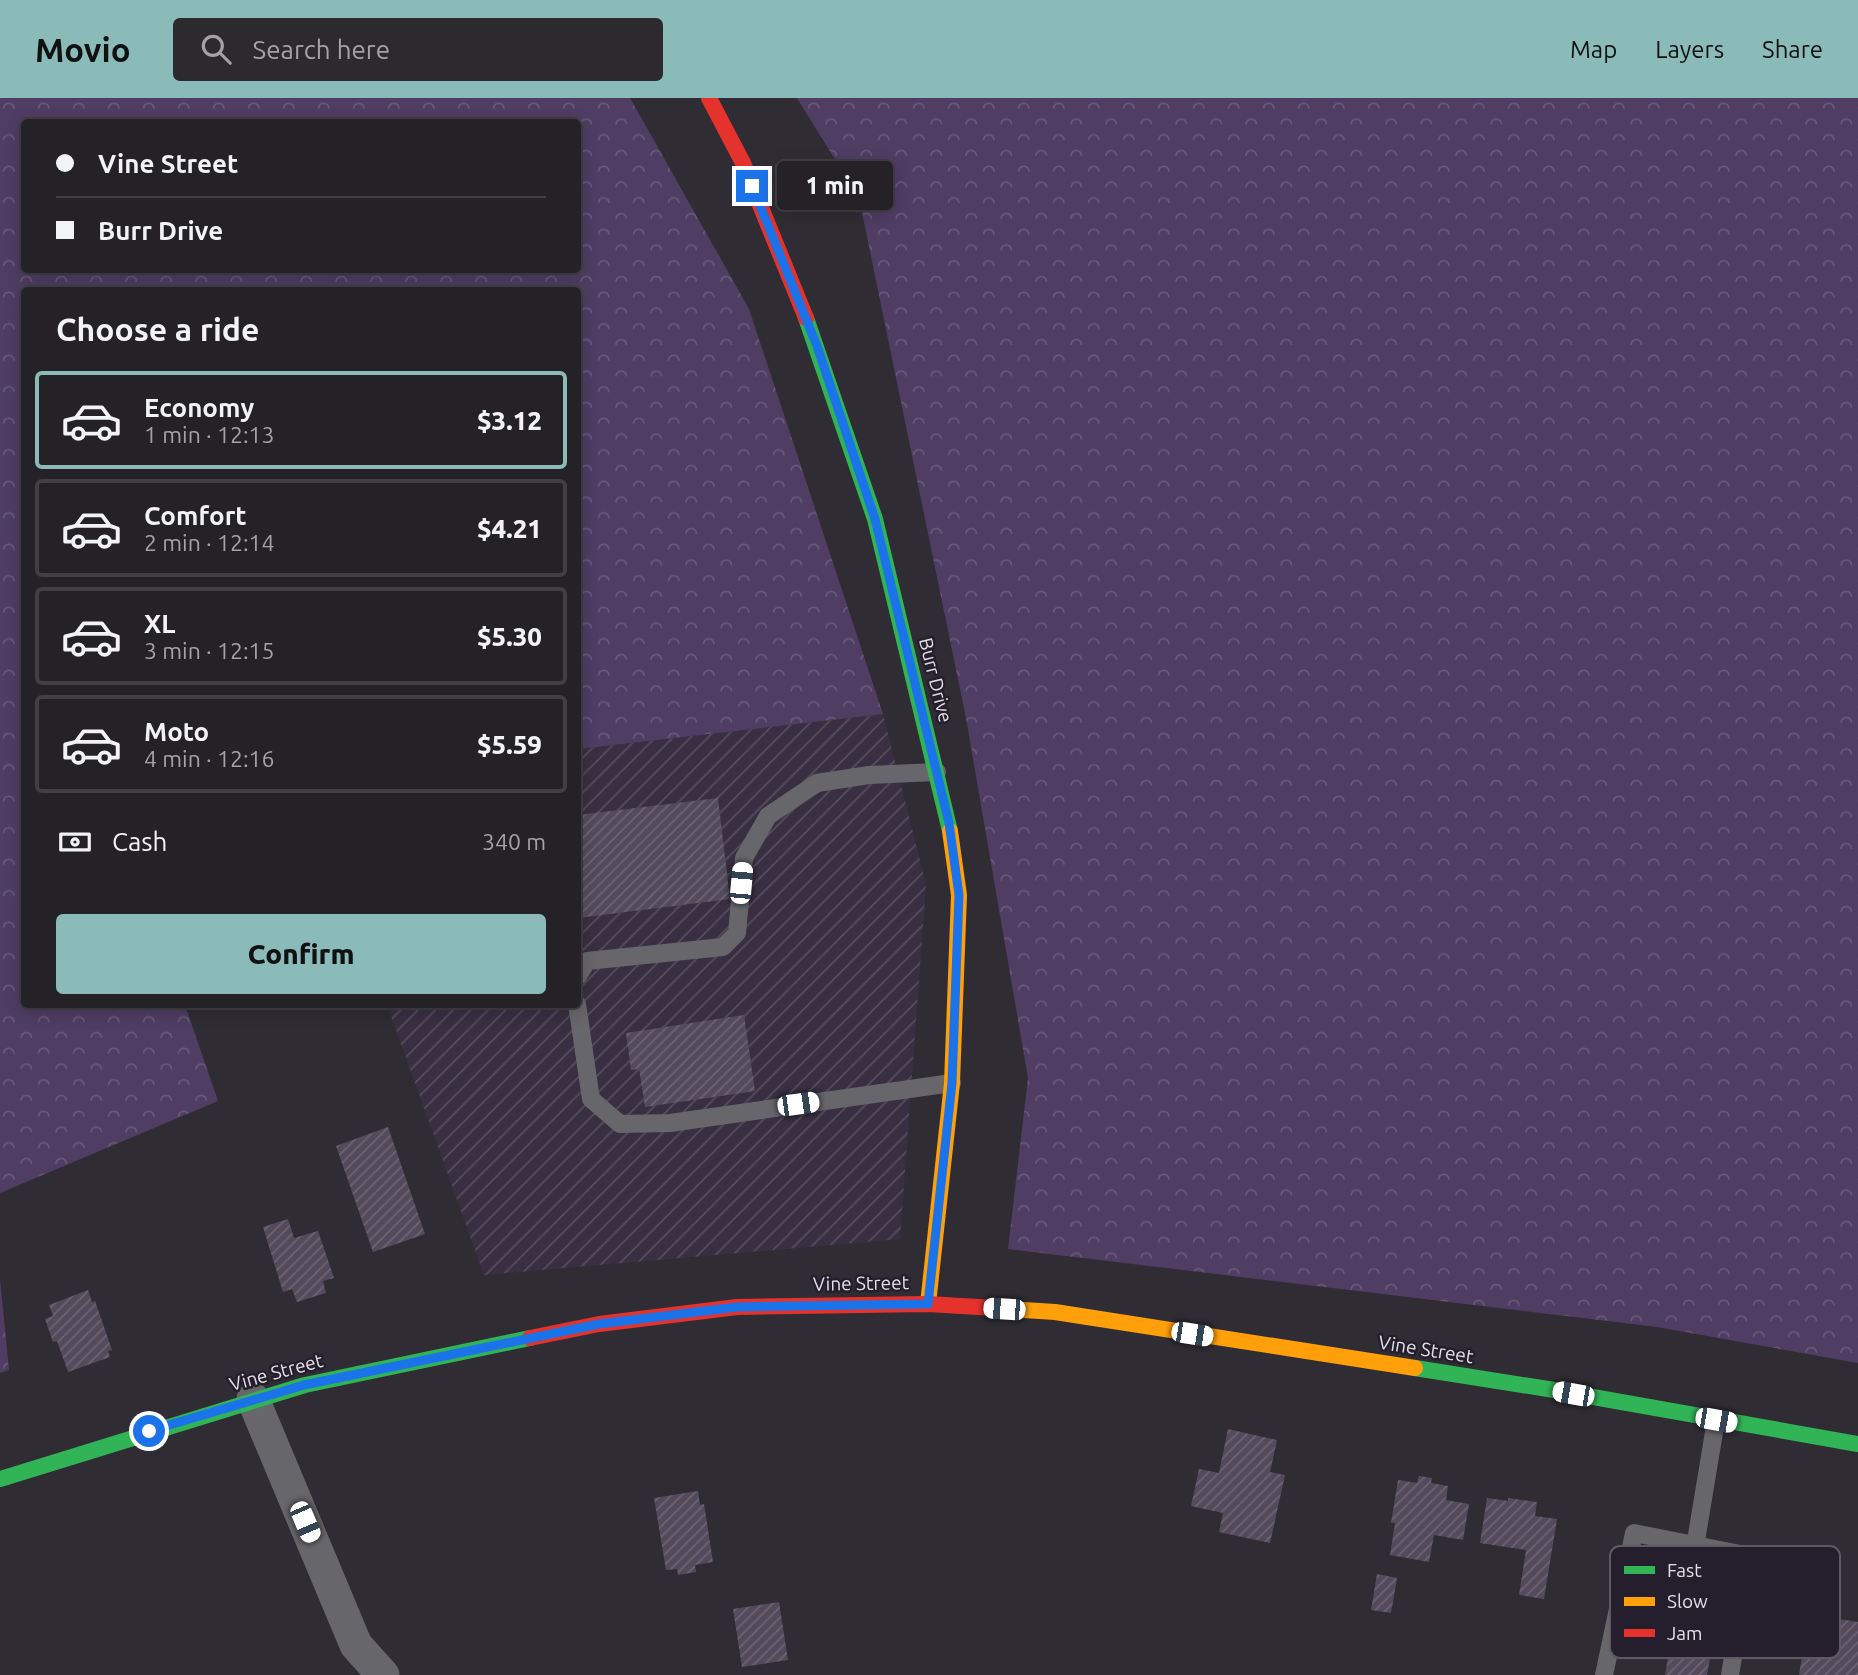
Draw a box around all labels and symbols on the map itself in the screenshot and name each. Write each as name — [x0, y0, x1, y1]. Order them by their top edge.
callout: 1 min — [776, 162, 892, 210]
route end — [736, 170, 768, 202]
street label: Burr Drive — [915, 635, 957, 725]
car — [729, 861, 754, 905]
car — [776, 1091, 821, 1117]
street label: Vine Street — [813, 1271, 910, 1295]
car — [983, 1297, 1026, 1321]
car — [1170, 1320, 1215, 1348]
street label: Vine Street — [1377, 1331, 1476, 1367]
street label: Vine Street — [227, 1349, 326, 1395]
car — [1551, 1380, 1596, 1408]
car — [1694, 1406, 1739, 1434]
route start — [133, 1415, 165, 1447]
car — [288, 1499, 323, 1545]
legend — [1610, 1546, 1840, 1658]
text: Fast — [1667, 1559, 1702, 1581]
text: Slow — [1667, 1590, 1708, 1612]
text: Jam — [1667, 1622, 1703, 1644]

